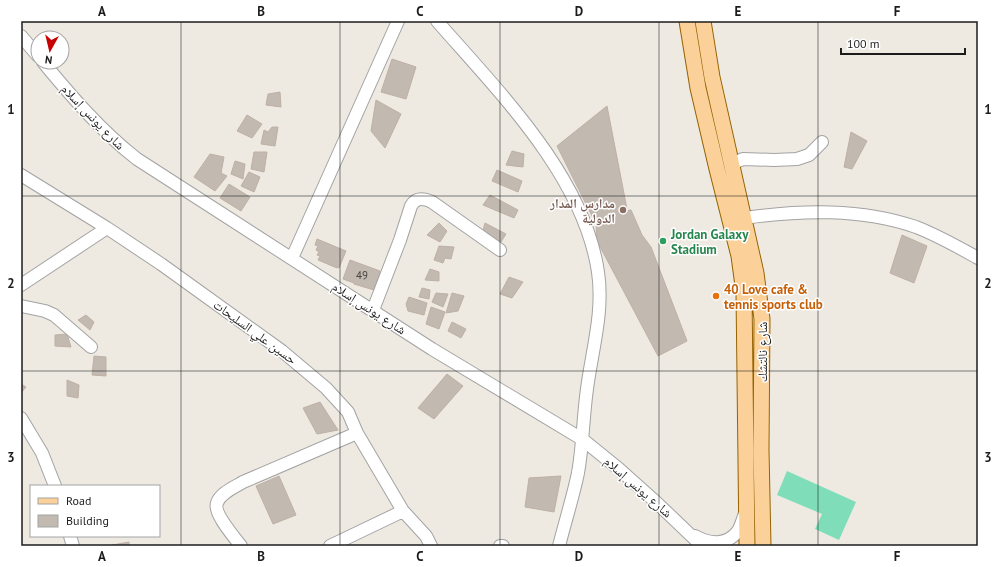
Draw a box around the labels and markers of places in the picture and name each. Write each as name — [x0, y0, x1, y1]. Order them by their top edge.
place label: مدارس المدار الدولية — [549, 195, 615, 227]
marker: مدارس المدار الدولية — [618, 205, 628, 215]
place label: Jordan Galaxy Stadium — [670, 226, 749, 258]
marker: Jordan Galaxy Stadium — [658, 236, 668, 246]
place label: 40 Love cafe & tennis sports club — [724, 281, 823, 313]
marker: 40 Love cafe & tennis sports club — [711, 291, 721, 301]

